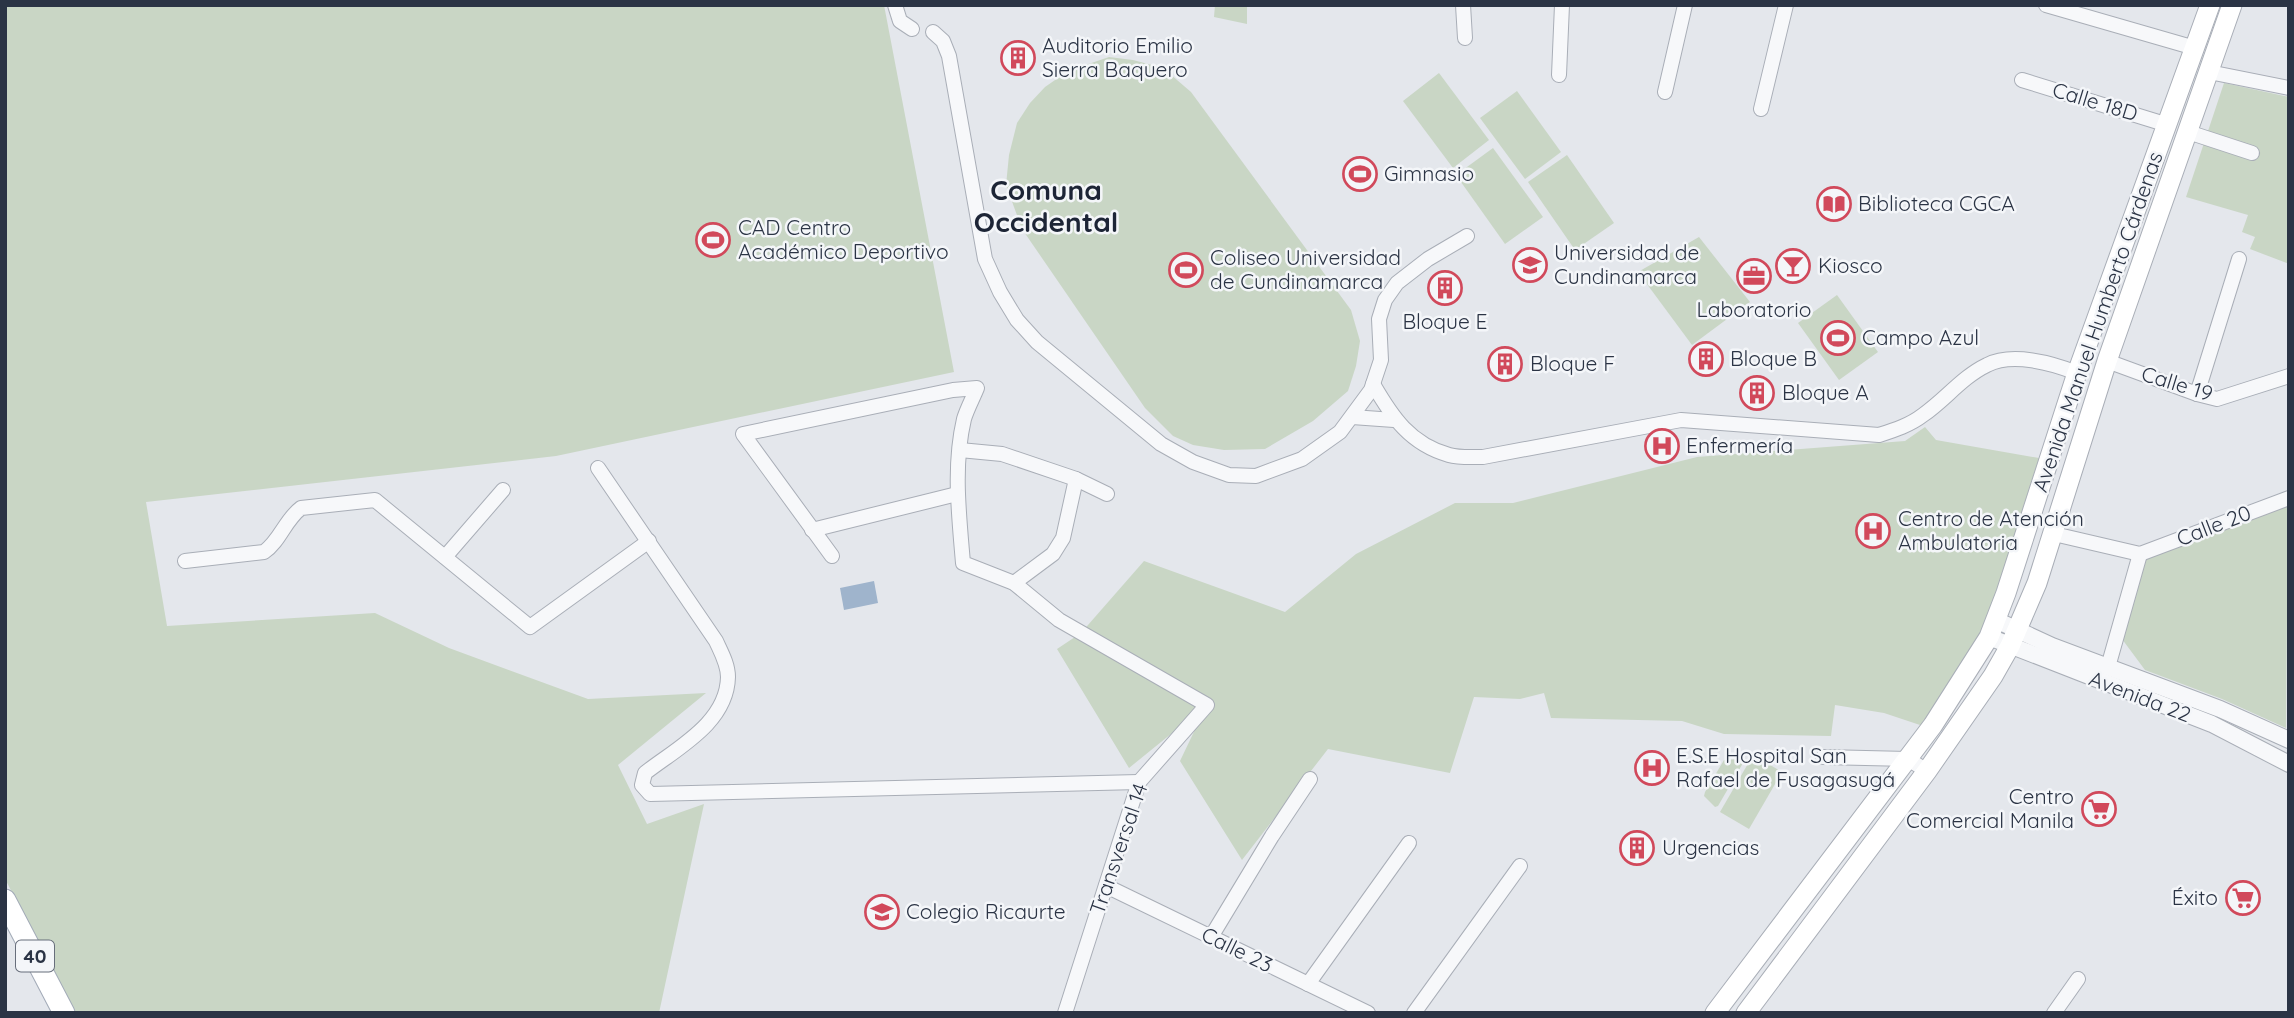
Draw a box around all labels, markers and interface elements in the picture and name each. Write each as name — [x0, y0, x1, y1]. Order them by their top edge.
place label: Auditorio Emilio Sierra Baquero — [1042, 32, 1193, 82]
building icon: Auditorio Emilio Sierra Baquero — [999, 39, 1037, 77]
street label: Calle 18D — [2050, 76, 2141, 126]
street label: Avenida Manuel Humberto Cárdenas — [2026, 148, 2168, 495]
sports icon: Gimnasio — [1341, 155, 1379, 193]
place label: Gimnasio — [1384, 160, 1474, 186]
district label: Comuna Occidental — [974, 172, 1118, 239]
library icon: Biblioteca CGCA — [1815, 185, 1853, 223]
place label: Biblioteca CGCA — [1858, 190, 2015, 216]
place label: CAD Centro Académico Deportivo — [738, 214, 949, 264]
sports icon: CAD Centro Académico Deportivo — [694, 221, 732, 259]
place label: Universidad de Cundinamarca — [1554, 239, 1699, 289]
place label: Coliseo Universidad de Cundinamarca — [1210, 244, 1401, 294]
school or university icon: Universidad de Cundinamarca — [1511, 246, 1549, 284]
bar icon: Kiosco — [1774, 247, 1812, 285]
sports icon: Coliseo Universidad de Cundinamarca — [1167, 251, 1205, 289]
place label: Kiosco — [1818, 252, 1883, 278]
office icon: Laboratorio — [1735, 257, 1773, 295]
building icon: Bloque E — [1426, 269, 1464, 307]
place label: Laboratorio — [1697, 296, 1811, 322]
place label: Bloque E — [1402, 308, 1488, 334]
sports icon: Campo Azul — [1819, 319, 1857, 357]
place label: Campo Azul — [1862, 324, 1979, 350]
building icon: Bloque B — [1687, 340, 1725, 378]
building icon: Bloque F — [1486, 345, 1524, 383]
place label: Bloque B — [1730, 345, 1817, 371]
place label: Bloque F — [1530, 350, 1615, 376]
street label: Calle 19 — [2139, 360, 2216, 406]
building icon: Bloque A — [1738, 374, 1776, 412]
place label: Bloque A — [1782, 379, 1869, 405]
hospital icon: Enfermería — [1643, 427, 1681, 465]
place label: Enfermería — [1686, 432, 1793, 458]
street label: Calle 20 — [2173, 499, 2255, 551]
place label: Centro de Atención Ambulatoria — [1898, 505, 2084, 555]
hospital icon: Centro de Atención Ambulatoria — [1854, 512, 1892, 550]
street label: Avenida 22 — [2086, 665, 2195, 727]
place label: E.S.E Hospital San Rafael de Fusagasugá — [1676, 742, 1895, 792]
hospital icon: E.S.E Hospital San Rafael de Fusagasugá — [1633, 749, 1671, 787]
street label: Transversal 14 — [1083, 780, 1153, 918]
place label: Centro Comercial Manila — [1906, 783, 2074, 833]
supermarket icon: Centro Comercial Manila — [2080, 790, 2118, 828]
building icon: Urgencias — [1618, 829, 1656, 867]
place label: Urgencias — [1662, 834, 1759, 860]
supermarket icon: Éxito — [2224, 879, 2262, 917]
place label: Éxito — [2172, 884, 2218, 910]
school or university icon: Colegio Ricaurte — [863, 893, 901, 931]
place label: Colegio Ricaurte — [906, 898, 1066, 924]
street label: Calle 23 — [1198, 921, 1277, 977]
road number: 40 — [16, 940, 54, 972]

